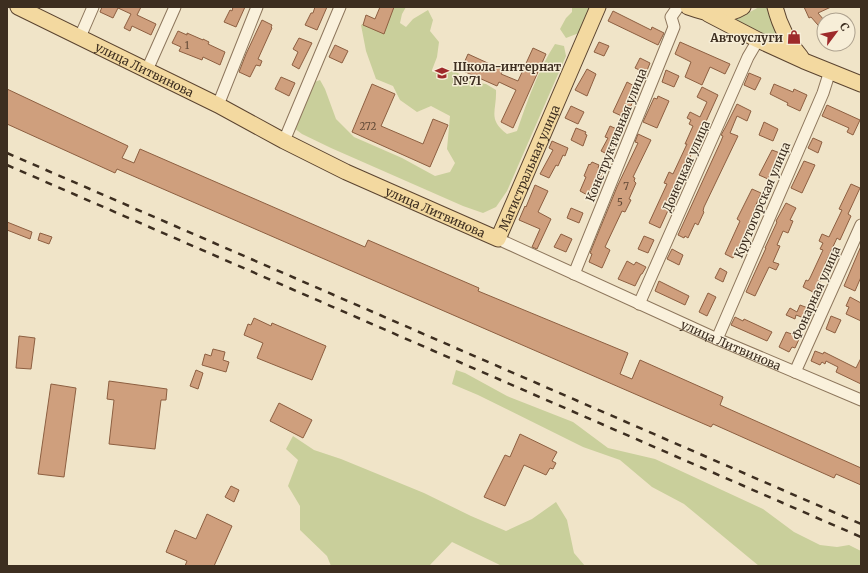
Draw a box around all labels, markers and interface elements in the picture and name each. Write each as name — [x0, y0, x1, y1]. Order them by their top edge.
north arrow — [816, 12, 856, 52]
text: С — [837, 20, 852, 34]
shop icon: Автоуслуги — [786, 29, 802, 45]
place label: Автоуслуги — [709, 30, 784, 45]
street label: улица Литвинова — [93, 39, 197, 100]
house number: 1 — [185, 39, 190, 52]
place label: Школа-интернат №71 — [453, 59, 562, 88]
school or university icon: Школа-интернат №71 — [434, 65, 450, 81]
street label: Конструктивная улица — [582, 66, 650, 204]
street label: Магистральная улица — [495, 102, 563, 233]
street label: Донецкая улица — [659, 117, 713, 214]
house number: 272 — [359, 120, 377, 133]
street label: Крутогорская улица — [731, 139, 793, 260]
house number: 7 — [623, 180, 629, 193]
street label: улица Литвинова — [383, 183, 488, 240]
house number: 5 — [617, 196, 623, 209]
street label: Фонарная улица — [789, 243, 844, 342]
street label: улица Литвинова — [679, 316, 784, 373]

